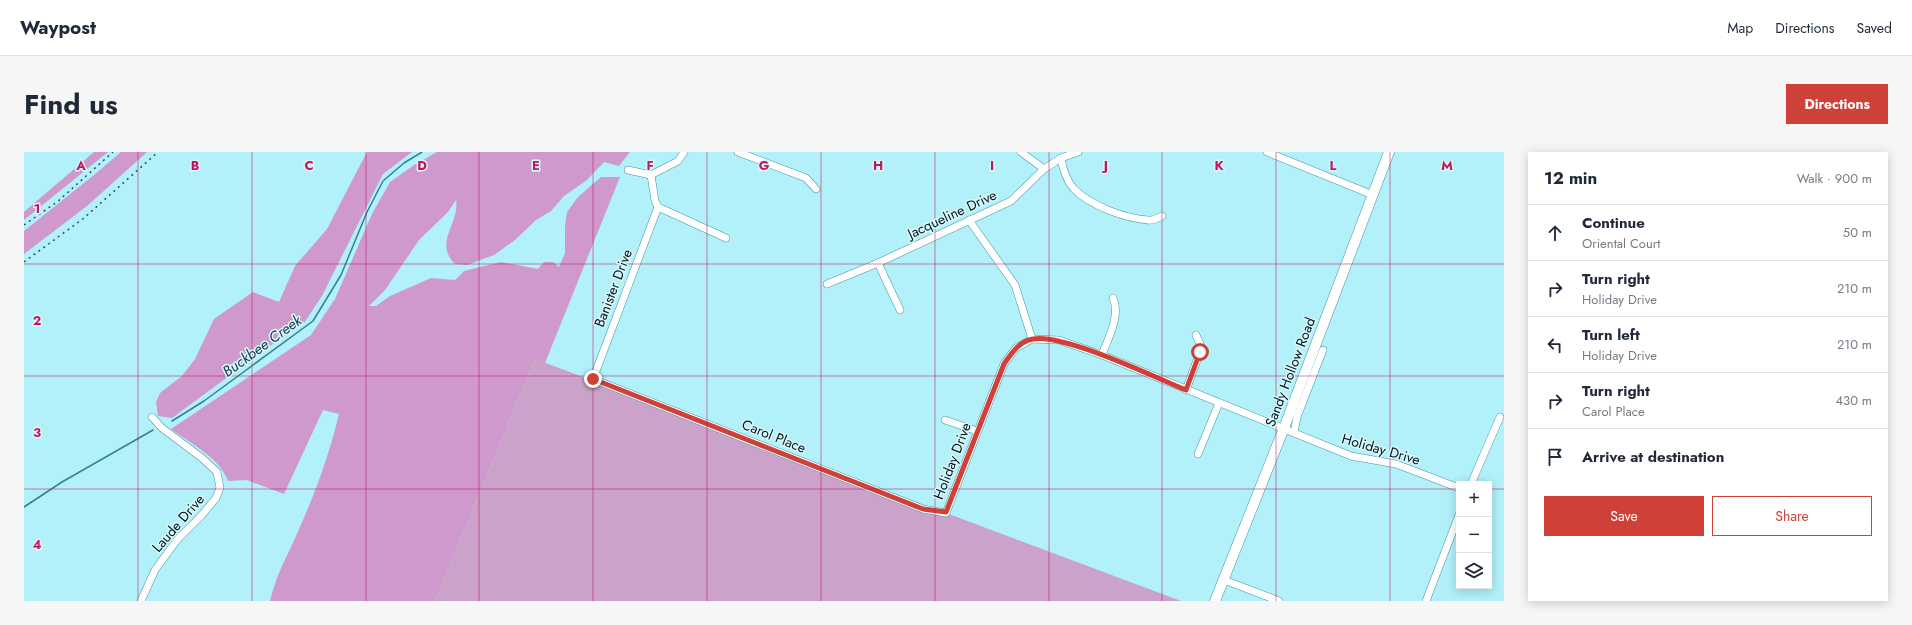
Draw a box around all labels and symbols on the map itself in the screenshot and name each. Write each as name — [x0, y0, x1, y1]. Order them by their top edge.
text: A — [75, 156, 86, 175]
text: B — [191, 156, 200, 175]
text: C — [304, 156, 314, 175]
text: D — [417, 156, 427, 175]
text: E — [532, 156, 540, 175]
text: F — [646, 156, 654, 175]
text: G — [759, 156, 770, 175]
text: H — [873, 156, 883, 175]
text: I — [990, 156, 994, 175]
text: J — [1101, 156, 1108, 175]
text: K — [1214, 156, 1224, 175]
text: L — [1330, 156, 1337, 175]
text: M — [1441, 156, 1453, 175]
street label: Jacqueline Drive — [902, 185, 1000, 244]
text: 1 — [34, 199, 40, 218]
street label: Banister Drive — [589, 246, 637, 330]
water label: Buckbee Creek — [218, 309, 307, 382]
text: 2 — [33, 311, 41, 330]
street label: Sandy Hollow Road — [1260, 314, 1320, 430]
route start — [1191, 343, 1209, 361]
route end — [584, 370, 602, 388]
street label: Carol Place — [739, 414, 809, 458]
street label: Holiday Drive — [928, 420, 976, 502]
text: 3 — [33, 423, 41, 442]
street label: Holiday Drive — [1339, 428, 1423, 470]
street label: Laude Drive — [147, 490, 209, 556]
text: 4 — [32, 535, 42, 554]

